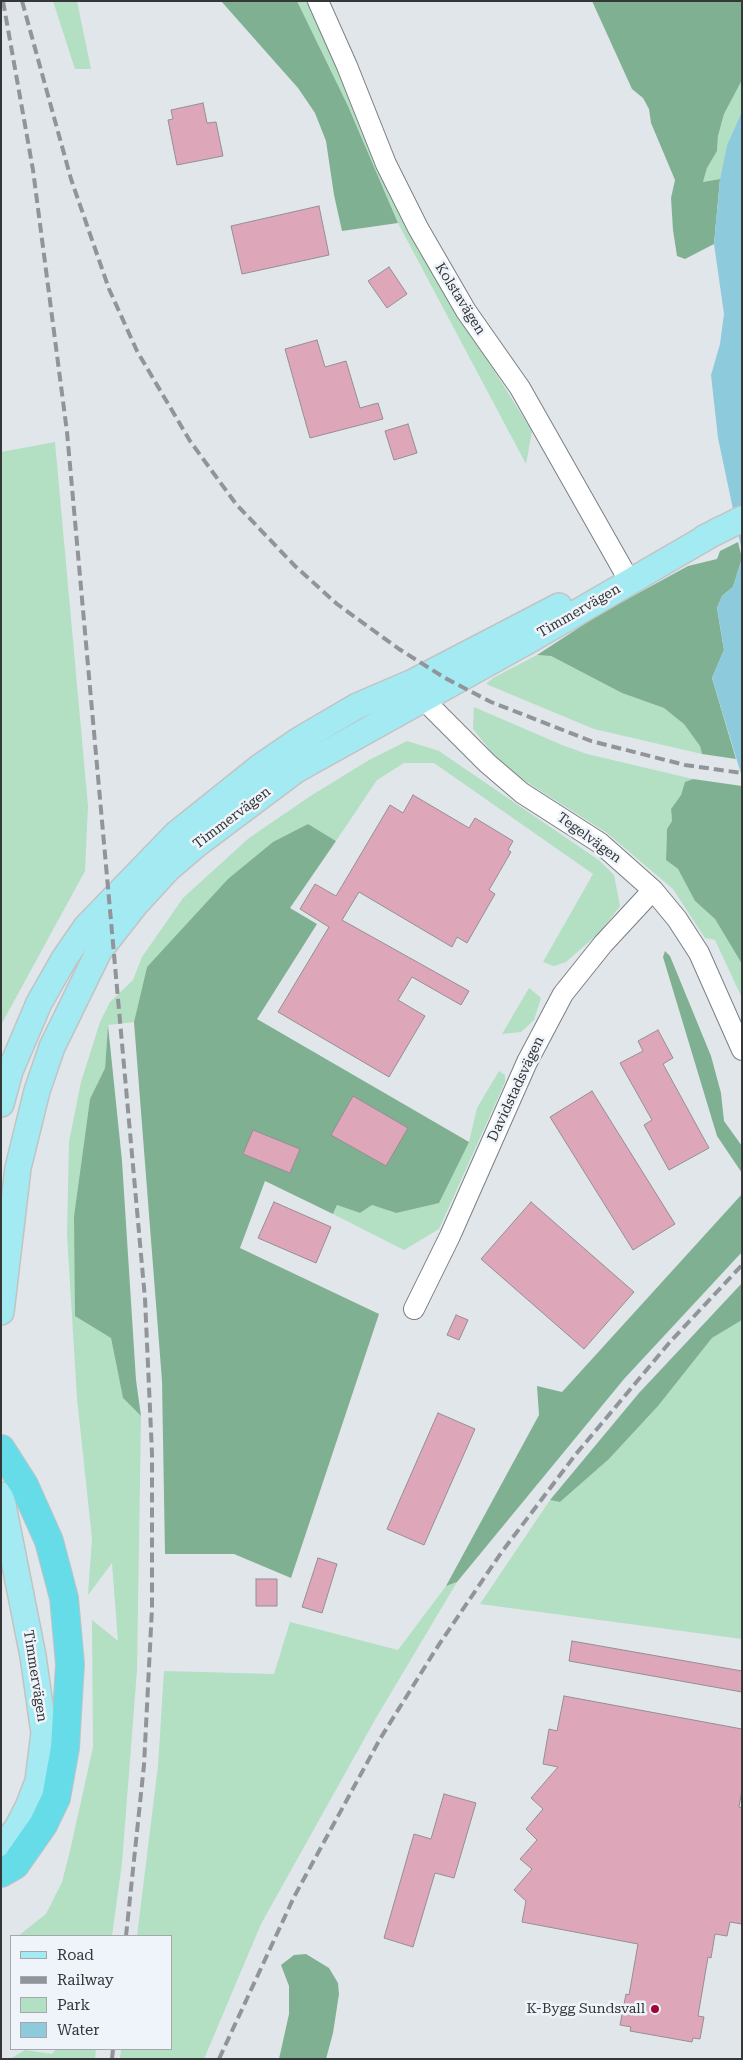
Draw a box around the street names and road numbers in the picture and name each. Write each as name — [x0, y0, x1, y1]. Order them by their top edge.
street label: Kolstavägen — [431, 260, 489, 338]
street label: Timmervägen — [535, 581, 623, 641]
street label: Timmervägen — [190, 783, 274, 853]
street label: Tegelvägen — [554, 809, 624, 867]
street label: Davidstadsvägen — [484, 1034, 548, 1144]
street label: Timmervägen — [19, 1629, 51, 1723]

